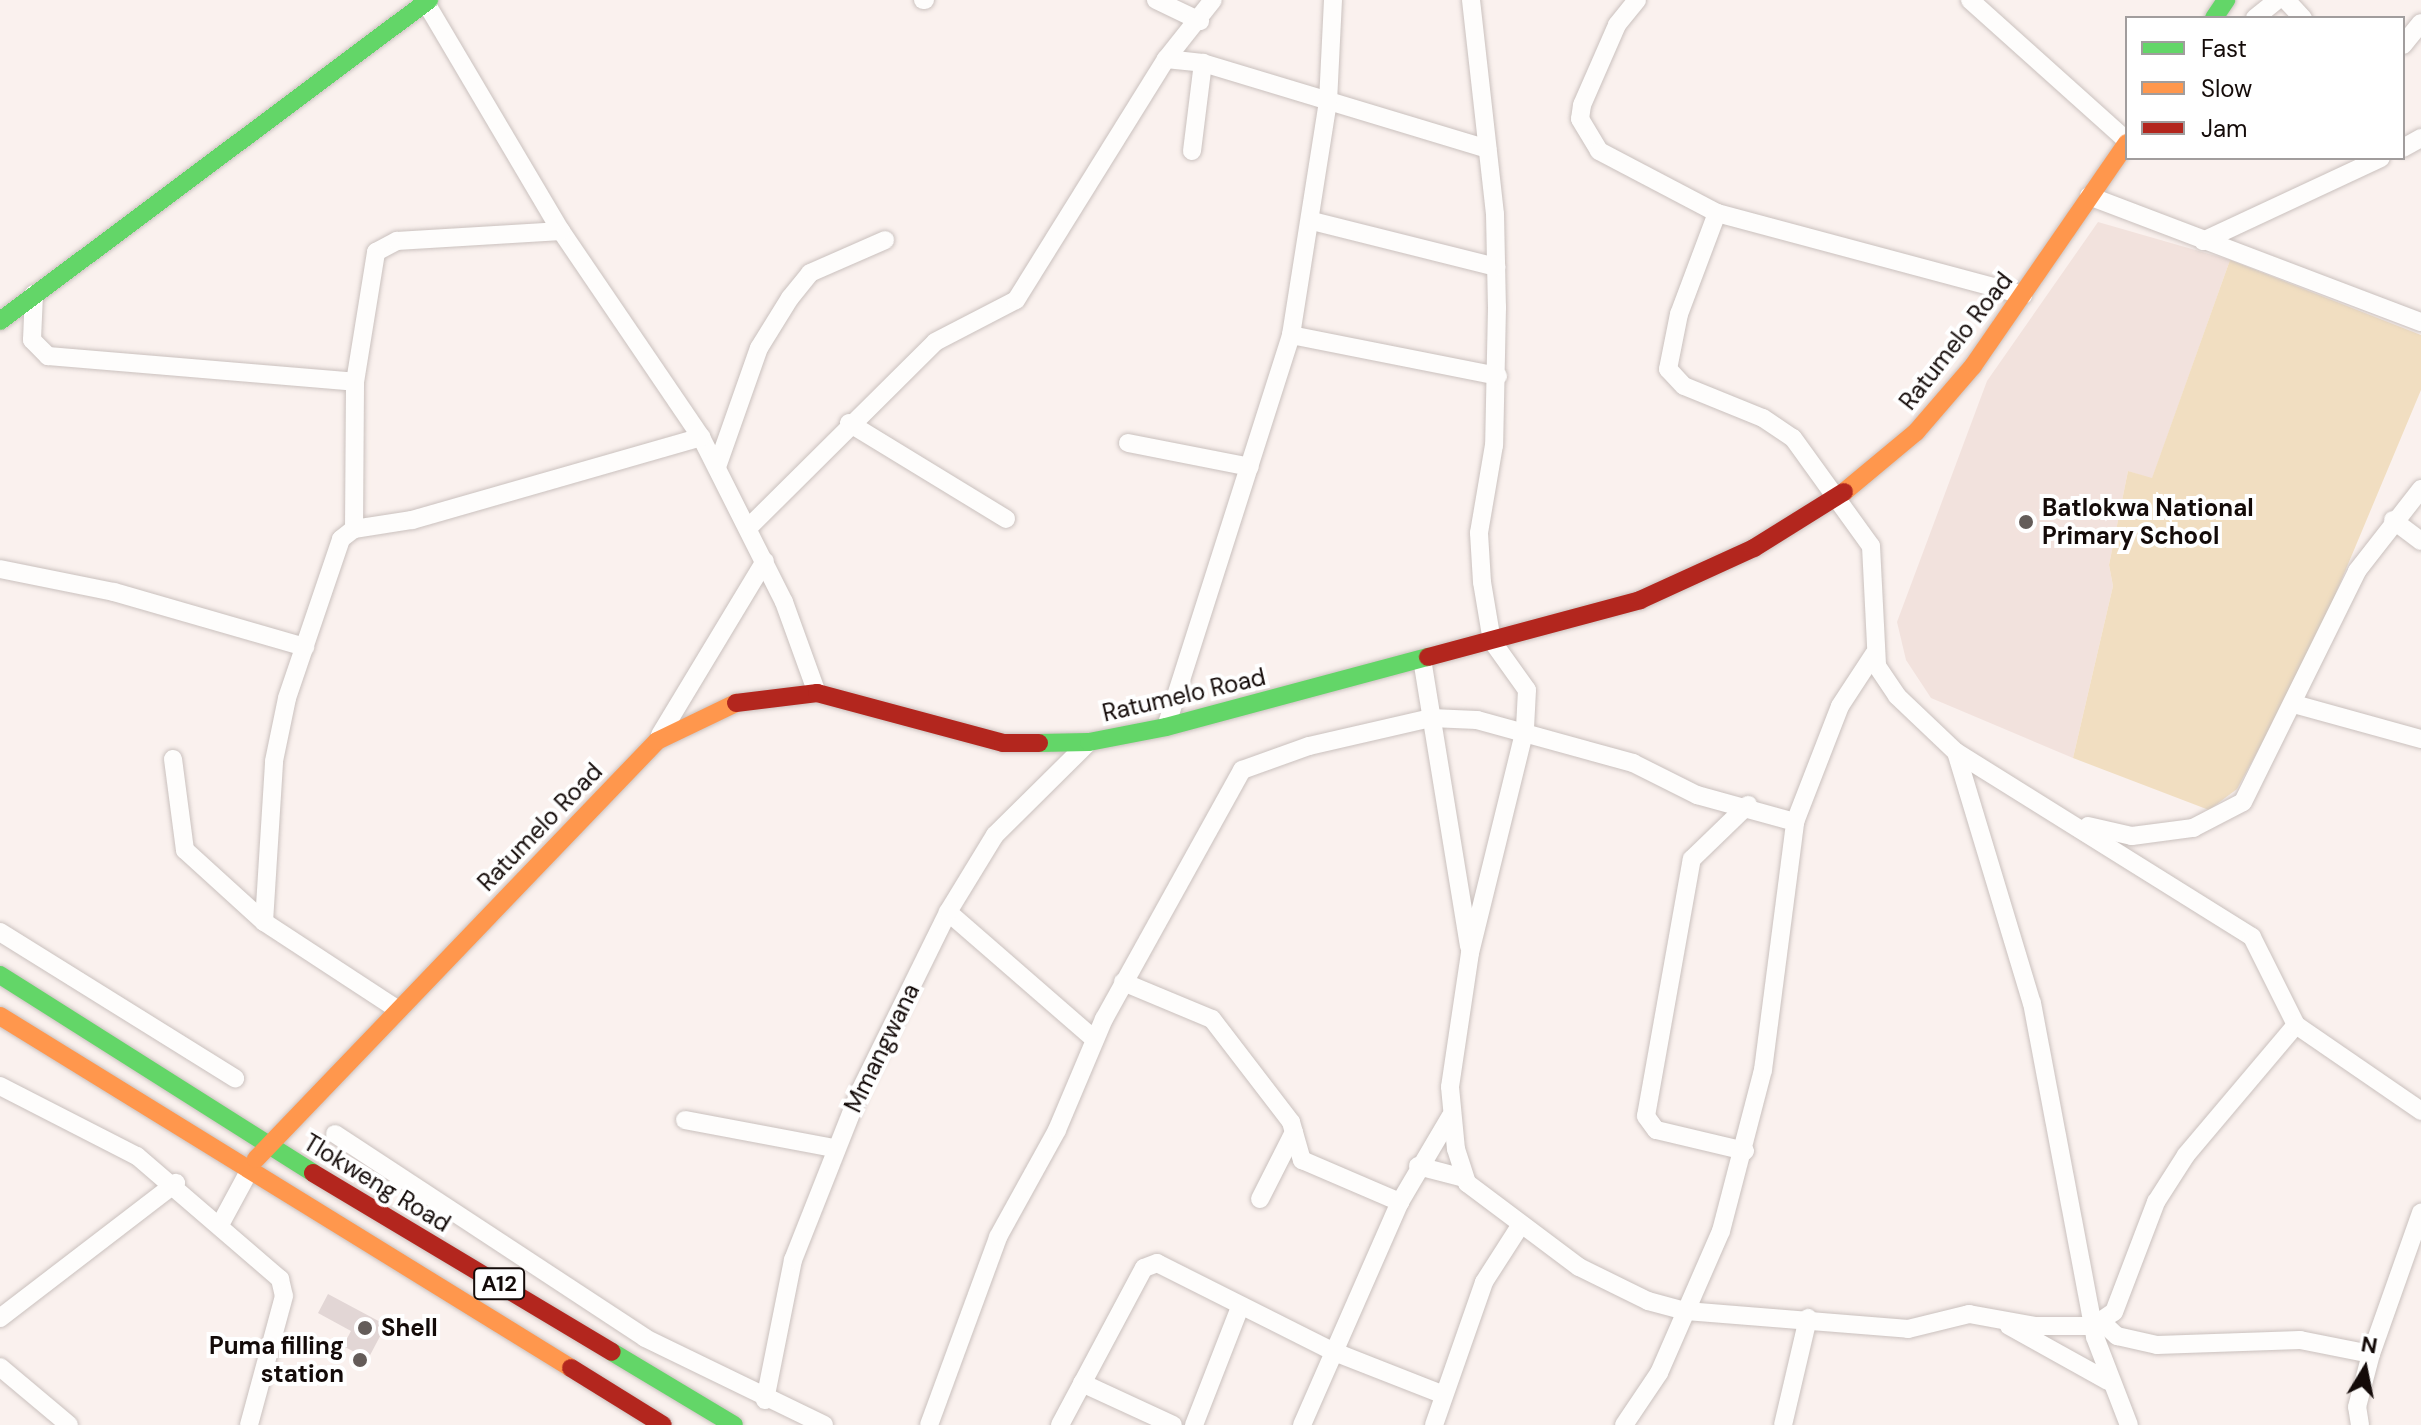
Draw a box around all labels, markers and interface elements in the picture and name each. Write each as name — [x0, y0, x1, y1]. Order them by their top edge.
legend — [2125, 16, 2405, 160]
text: Fast — [2201, 33, 2247, 64]
text: Slow — [2201, 73, 2252, 104]
text: Jam — [2201, 113, 2247, 144]
street label: Ratumelo Road — [1893, 266, 2019, 416]
place label: Batlokwa National Primary School — [2042, 494, 2254, 550]
marker: Batlokwa National Primary School — [2017, 513, 2035, 531]
street label: Ratumelo Road — [1100, 662, 1268, 728]
street label: Ratumelo Road — [472, 757, 608, 897]
street label: Mmangwana — [838, 979, 926, 1117]
street label: Tlokweng Road — [298, 1128, 456, 1238]
road number: A12 — [473, 1266, 525, 1302]
place label: Shell — [381, 1314, 438, 1342]
marker: Shell — [356, 1319, 374, 1337]
north arrow — [2325, 1329, 2405, 1409]
text: N — [2359, 1329, 2380, 1361]
place label: Puma filling station — [209, 1332, 344, 1388]
marker: Puma filling station — [351, 1351, 369, 1369]

